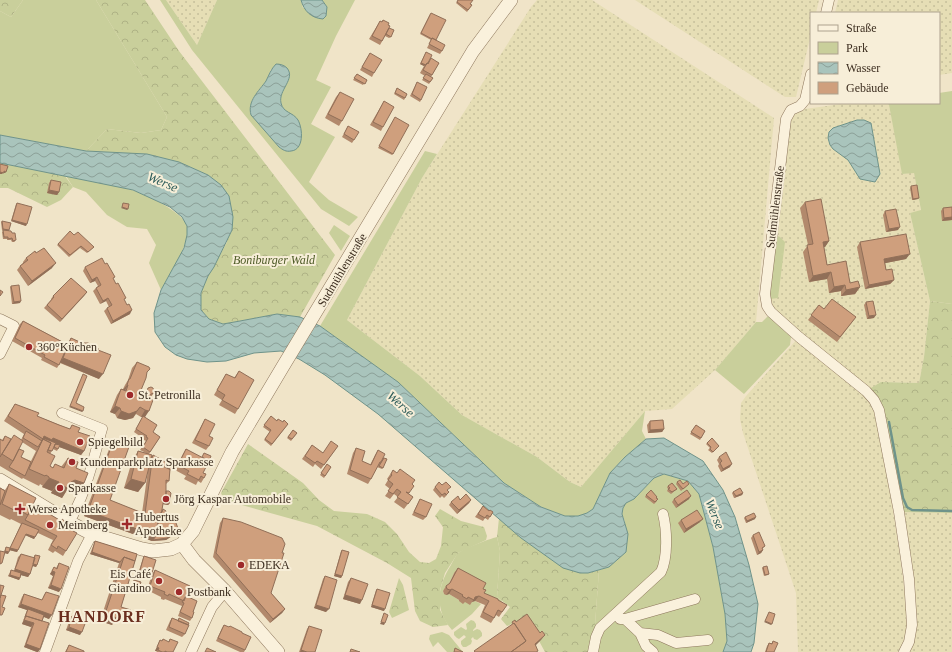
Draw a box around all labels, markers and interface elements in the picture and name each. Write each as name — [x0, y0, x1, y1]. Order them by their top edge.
legend — [810, 12, 940, 104]
text: Straße — [846, 21, 877, 35]
text: Park — [846, 41, 868, 55]
text: Wasser — [846, 61, 880, 75]
text: Gebäude — [846, 81, 889, 95]
street label: Sudmühlenstraße — [763, 165, 787, 249]
water label: Werse — [146, 169, 181, 195]
street label: Sudmühlenstraße — [315, 231, 369, 309]
park label: Boniburger Wald — [233, 253, 316, 267]
place label: 360°Küchen — [37, 340, 97, 354]
marker: 360°Küchen — [24, 342, 34, 352]
place label: St. Petronilla — [138, 388, 201, 402]
water label: Werse — [384, 388, 418, 420]
marker: St. Petronilla — [125, 390, 135, 400]
place label: Spiegelbild — [88, 435, 143, 449]
marker: Spiegelbild — [75, 437, 85, 447]
place label: Kundenparkplatz Sparkasse — [80, 455, 214, 469]
marker: Kundenparkplatz Sparkasse — [67, 457, 77, 467]
place label: Sparkasse — [68, 481, 116, 495]
marker: Sparkasse — [55, 483, 65, 493]
place label: Jörg Kaspar Automobile — [174, 492, 291, 506]
marker: Jörg Kaspar Automobile — [161, 494, 171, 504]
water label: Werse — [702, 497, 728, 532]
place label: Werse Apotheke — [28, 502, 107, 516]
marker: Werse Apotheke — [15, 504, 25, 514]
place label: Hubertus Apotheke — [135, 510, 182, 538]
place label: Meimberg — [58, 518, 108, 532]
marker: Hubertus Apotheke — [122, 519, 132, 529]
marker: Meimberg — [45, 520, 55, 530]
place label: EDEKA — [249, 558, 290, 572]
marker: EDEKA — [236, 560, 246, 570]
place label: Eis Café Giardino — [108, 567, 151, 595]
marker: Eis Café Giardino — [154, 576, 164, 586]
place label: Postbank — [187, 585, 231, 599]
marker: Postbank — [174, 587, 184, 597]
district label: HANDORF — [58, 608, 146, 625]

